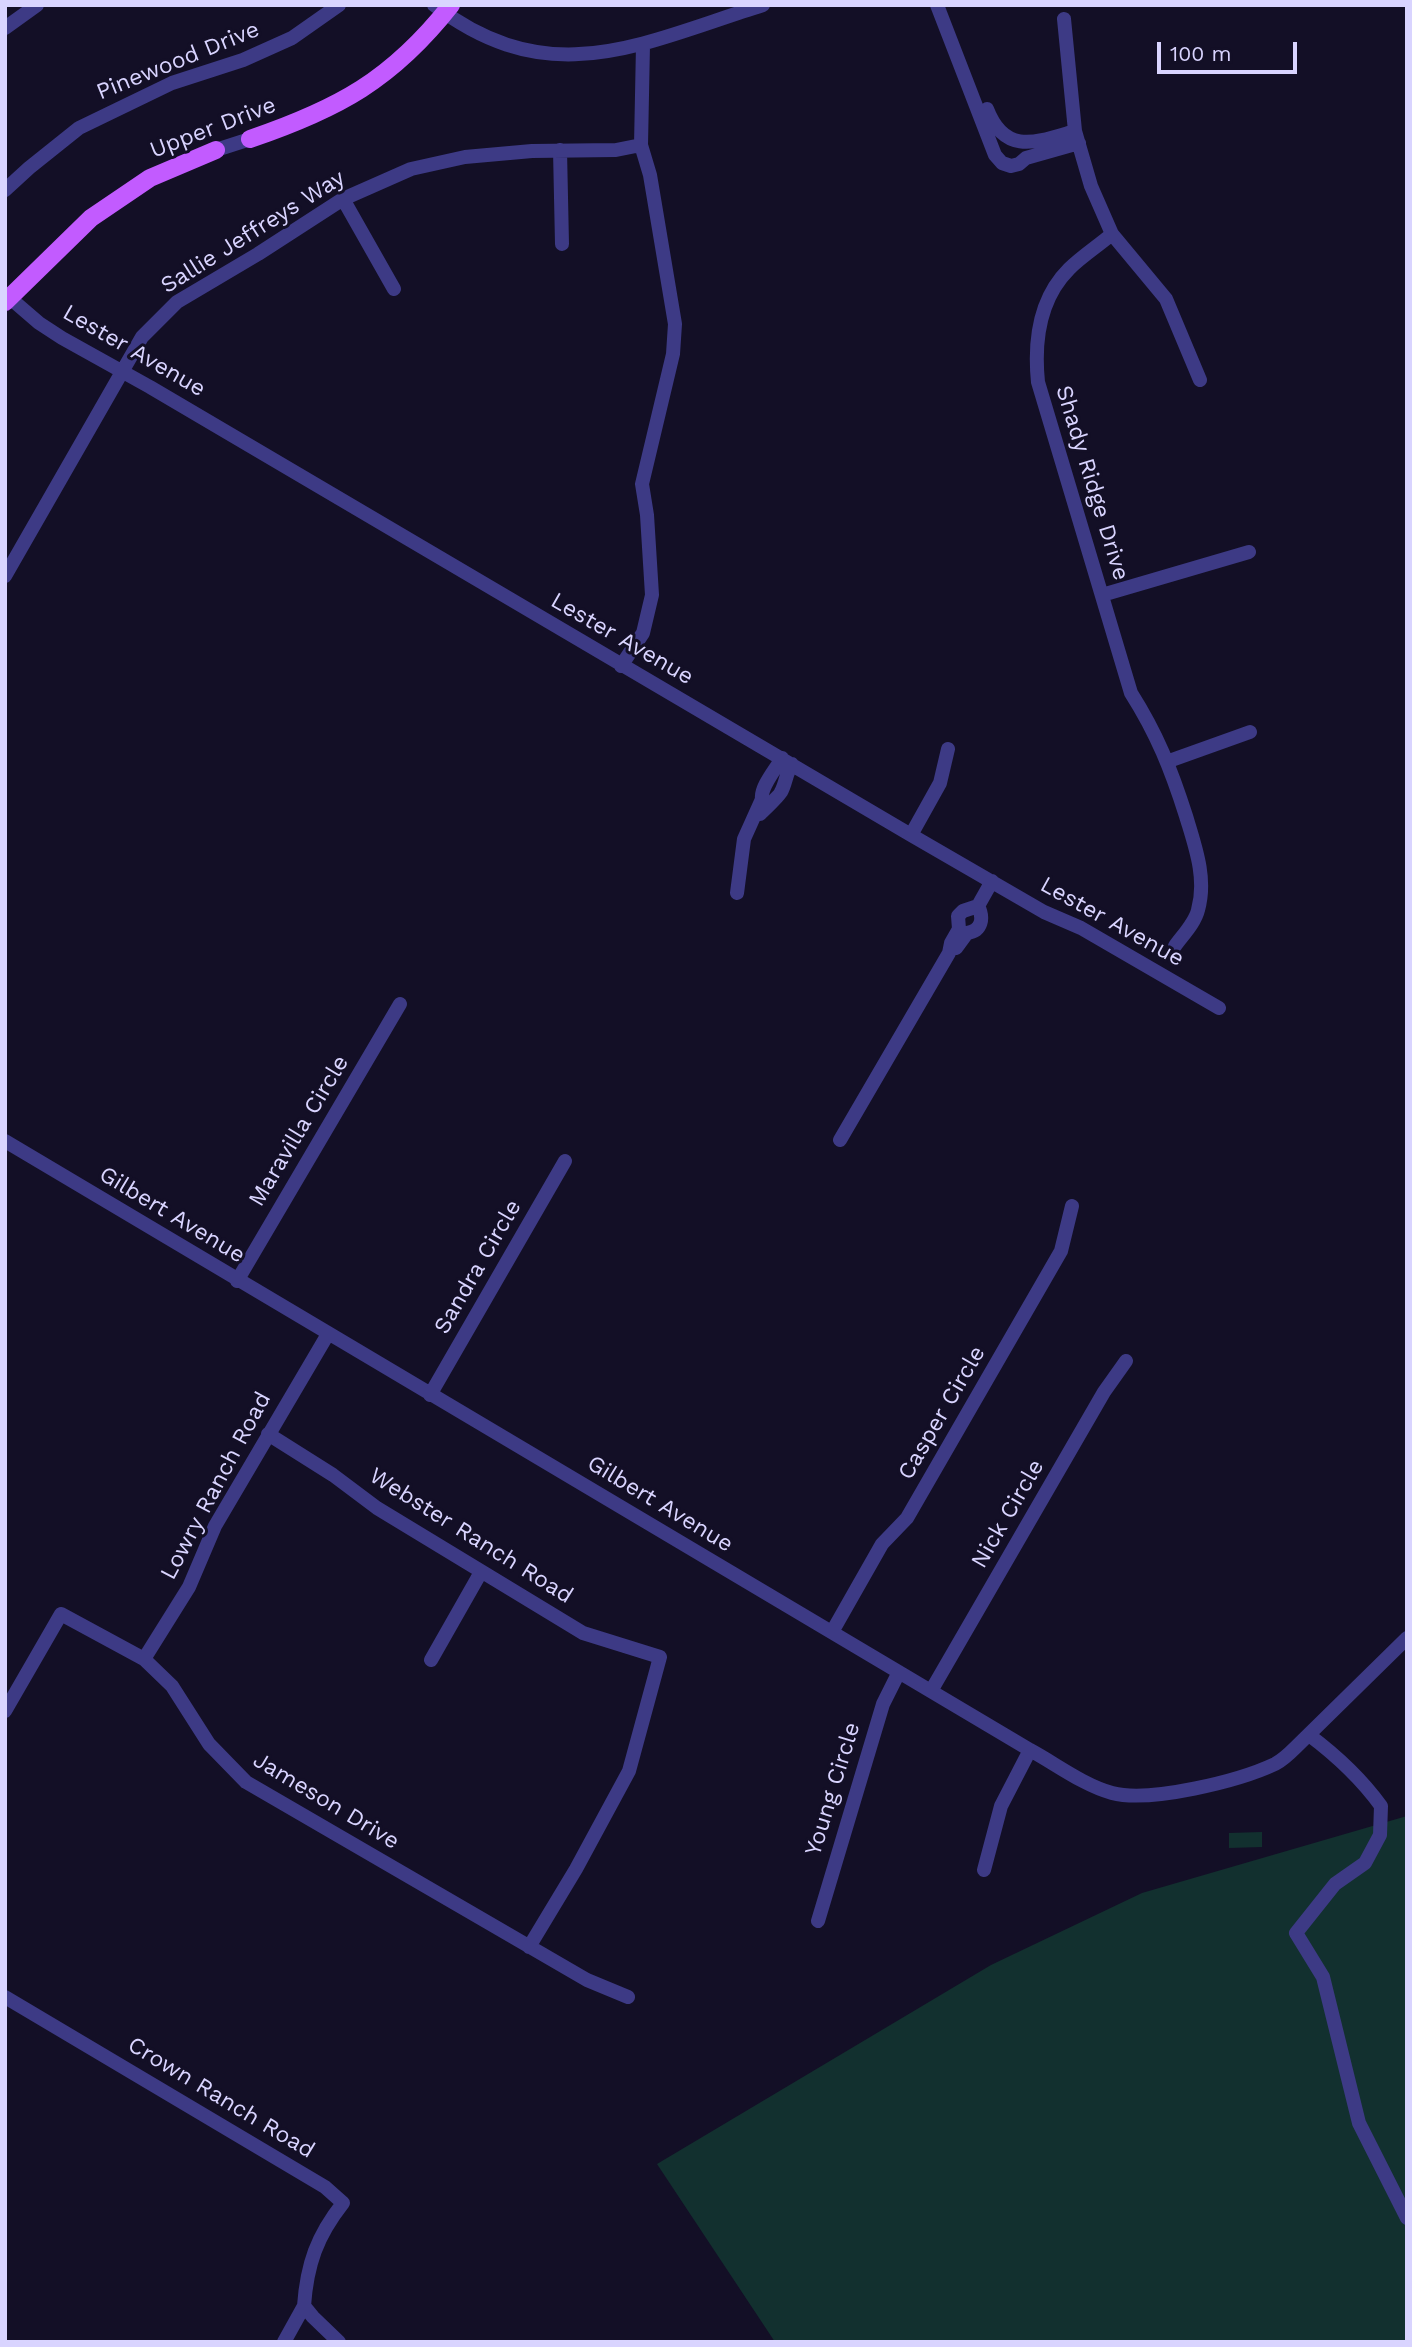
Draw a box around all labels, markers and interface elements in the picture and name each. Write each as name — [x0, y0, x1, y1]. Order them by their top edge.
street label: Pinewood Drive — [92, 16, 264, 106]
scale bar — [1160, 28, 1300, 72]
text: 100 m — [1170, 41, 1232, 66]
street label: Upper Drive — [146, 91, 280, 165]
street label: Sallie Jeffreys Way — [156, 164, 350, 300]
street label: Lester Avenue — [58, 299, 210, 403]
street label: Shady Ridge Drive — [1049, 382, 1135, 584]
street label: Lester Avenue — [546, 587, 698, 691]
street label: Lester Avenue — [1035, 871, 1189, 973]
street label: Maravilla Circle — [243, 1050, 355, 1212]
street label: Gilbert Avenue — [94, 1161, 250, 1269]
street label: Sandra Circle — [428, 1195, 528, 1339]
street label: Casper Circle — [893, 1341, 991, 1485]
street label: Lowry Ranch Road — [155, 1387, 277, 1585]
street label: Gilbert Avenue — [582, 1450, 738, 1558]
street label: Nick Circle — [966, 1455, 1050, 1573]
street label: Webster Ranch Road — [364, 1462, 578, 1610]
street label: Young Circle — [800, 1719, 866, 1859]
street label: Jameson Drive — [248, 1746, 404, 1856]
street label: Crown Ranch Road — [123, 2031, 319, 2165]

